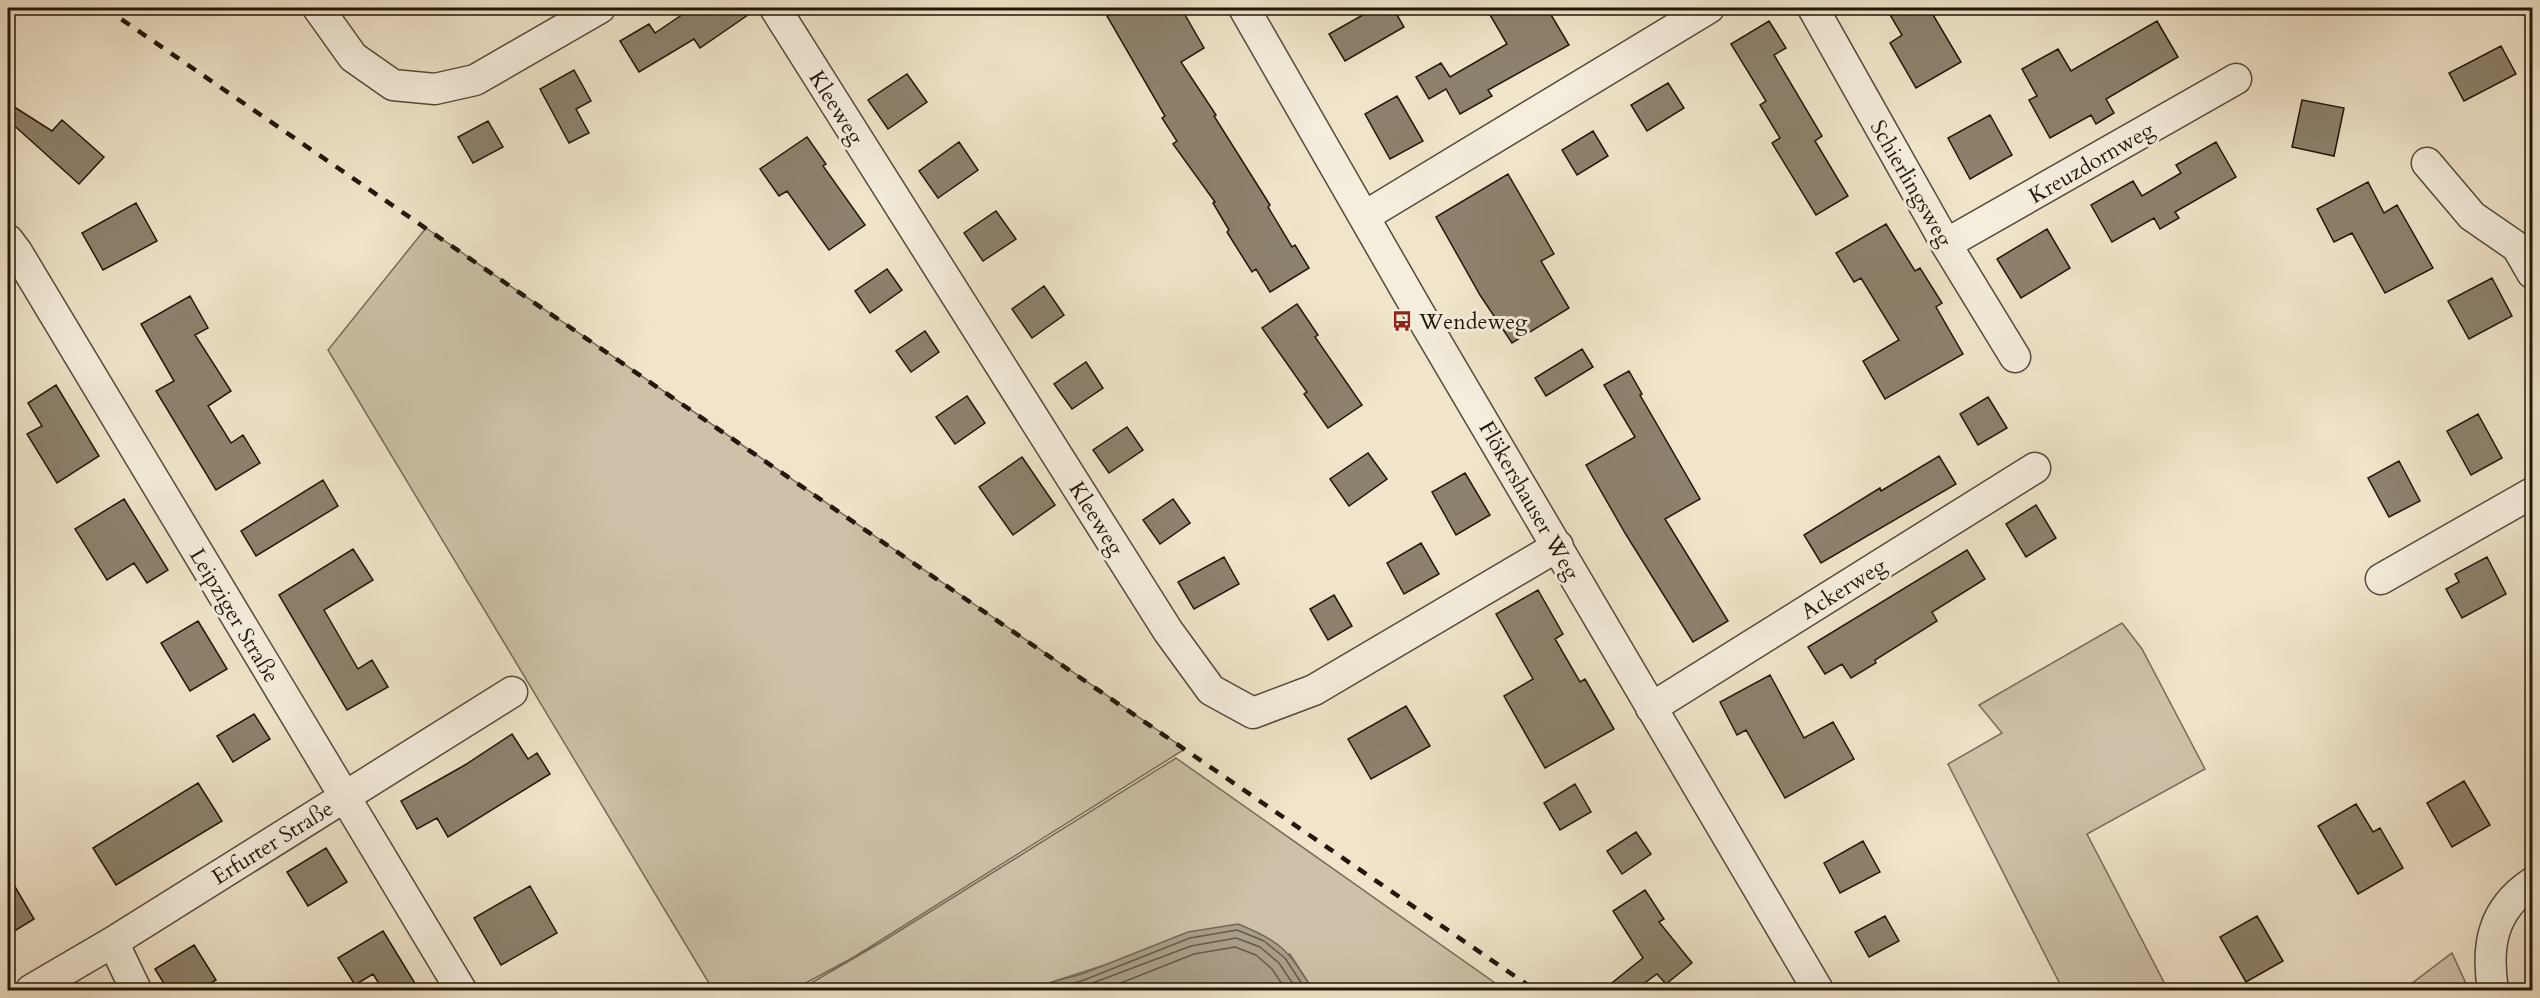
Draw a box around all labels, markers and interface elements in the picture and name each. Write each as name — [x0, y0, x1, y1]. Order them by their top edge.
street label: Kleeweg — [802, 65, 871, 151]
street label: Kreuzdornweg — [2023, 114, 2160, 211]
street label: Schierlingsweg — [1863, 115, 1960, 253]
place label: Wendeweg — [1418, 307, 1528, 337]
bus stop icon: Wendeweg — [1390, 309, 1414, 333]
street label: Flökershauser Weg — [1471, 416, 1587, 586]
street label: Kleeweg — [1062, 476, 1131, 562]
street label: Leipziger Straße — [182, 543, 286, 688]
street label: Ackerweg — [1795, 550, 1893, 627]
street label: Erfurter Straße — [206, 794, 339, 892]

